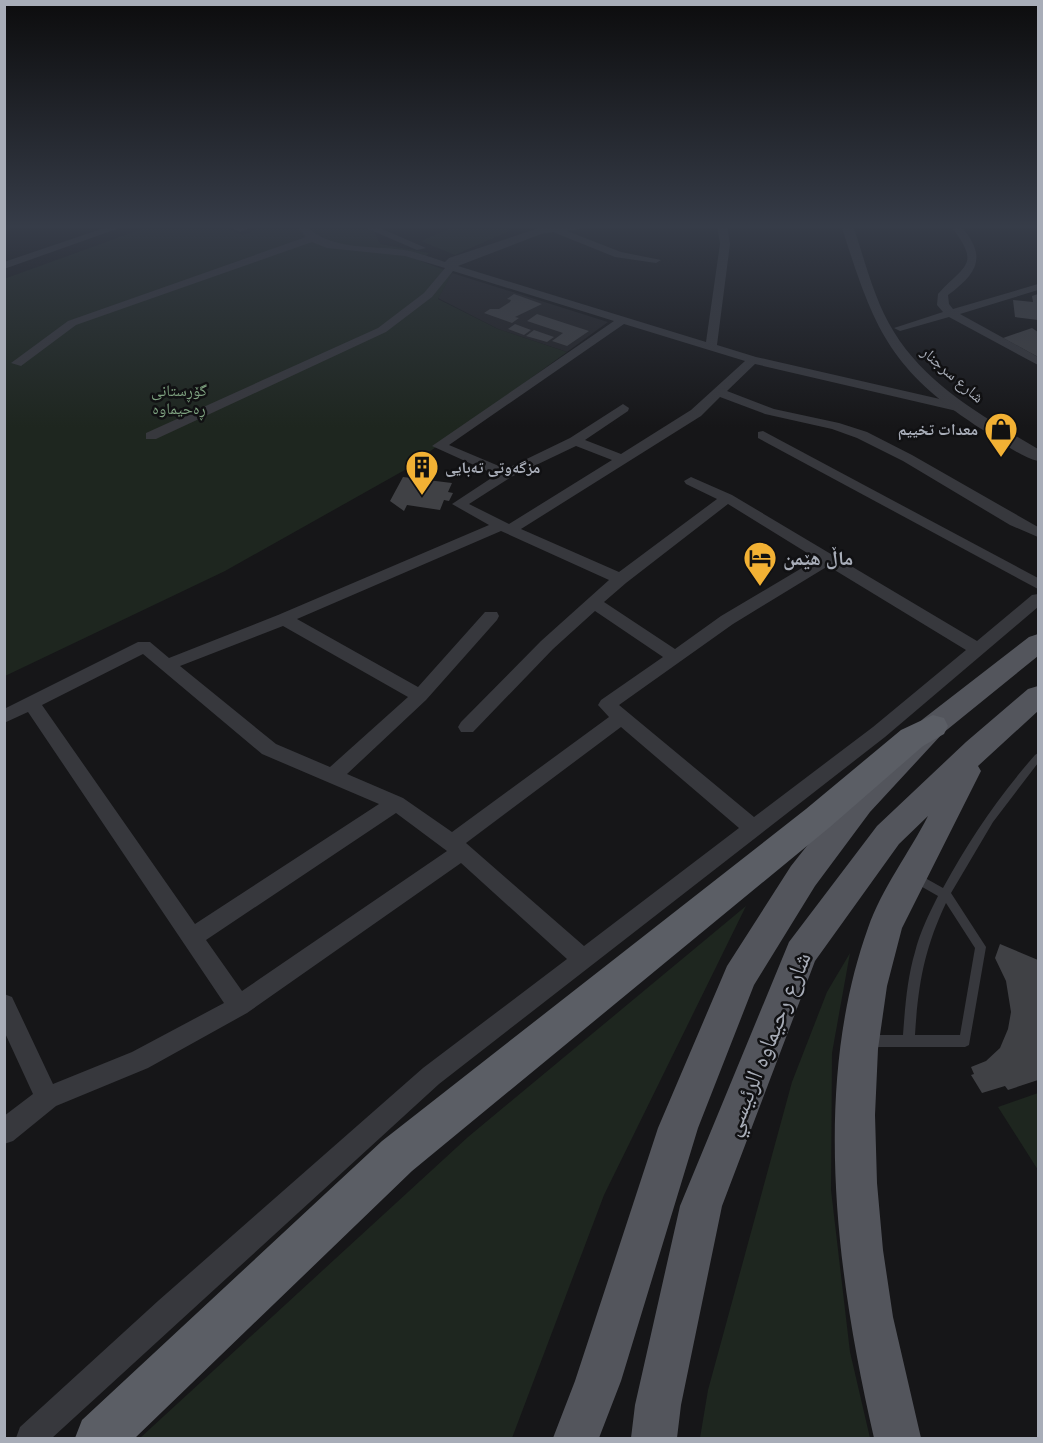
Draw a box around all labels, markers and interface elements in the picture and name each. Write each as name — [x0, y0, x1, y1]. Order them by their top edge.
street label: شارع سرجنار — [916, 341, 988, 407]
park label: گۆڕستانی ڕەحیماوە — [151, 381, 207, 421]
shop icon: معدات تخييم — [983, 411, 1019, 458]
place label: معدات تخييم — [898, 420, 978, 441]
building icon: مزگەوتی تەبایی — [404, 449, 440, 496]
place label: مزگەوتی تەبایی — [445, 458, 540, 477]
hotel icon: ماڵ هێمن — [742, 540, 778, 587]
place label: ماڵ هێمن — [783, 546, 853, 571]
street label: شارع رحيماوه الرئيسي — [717, 948, 821, 1142]

